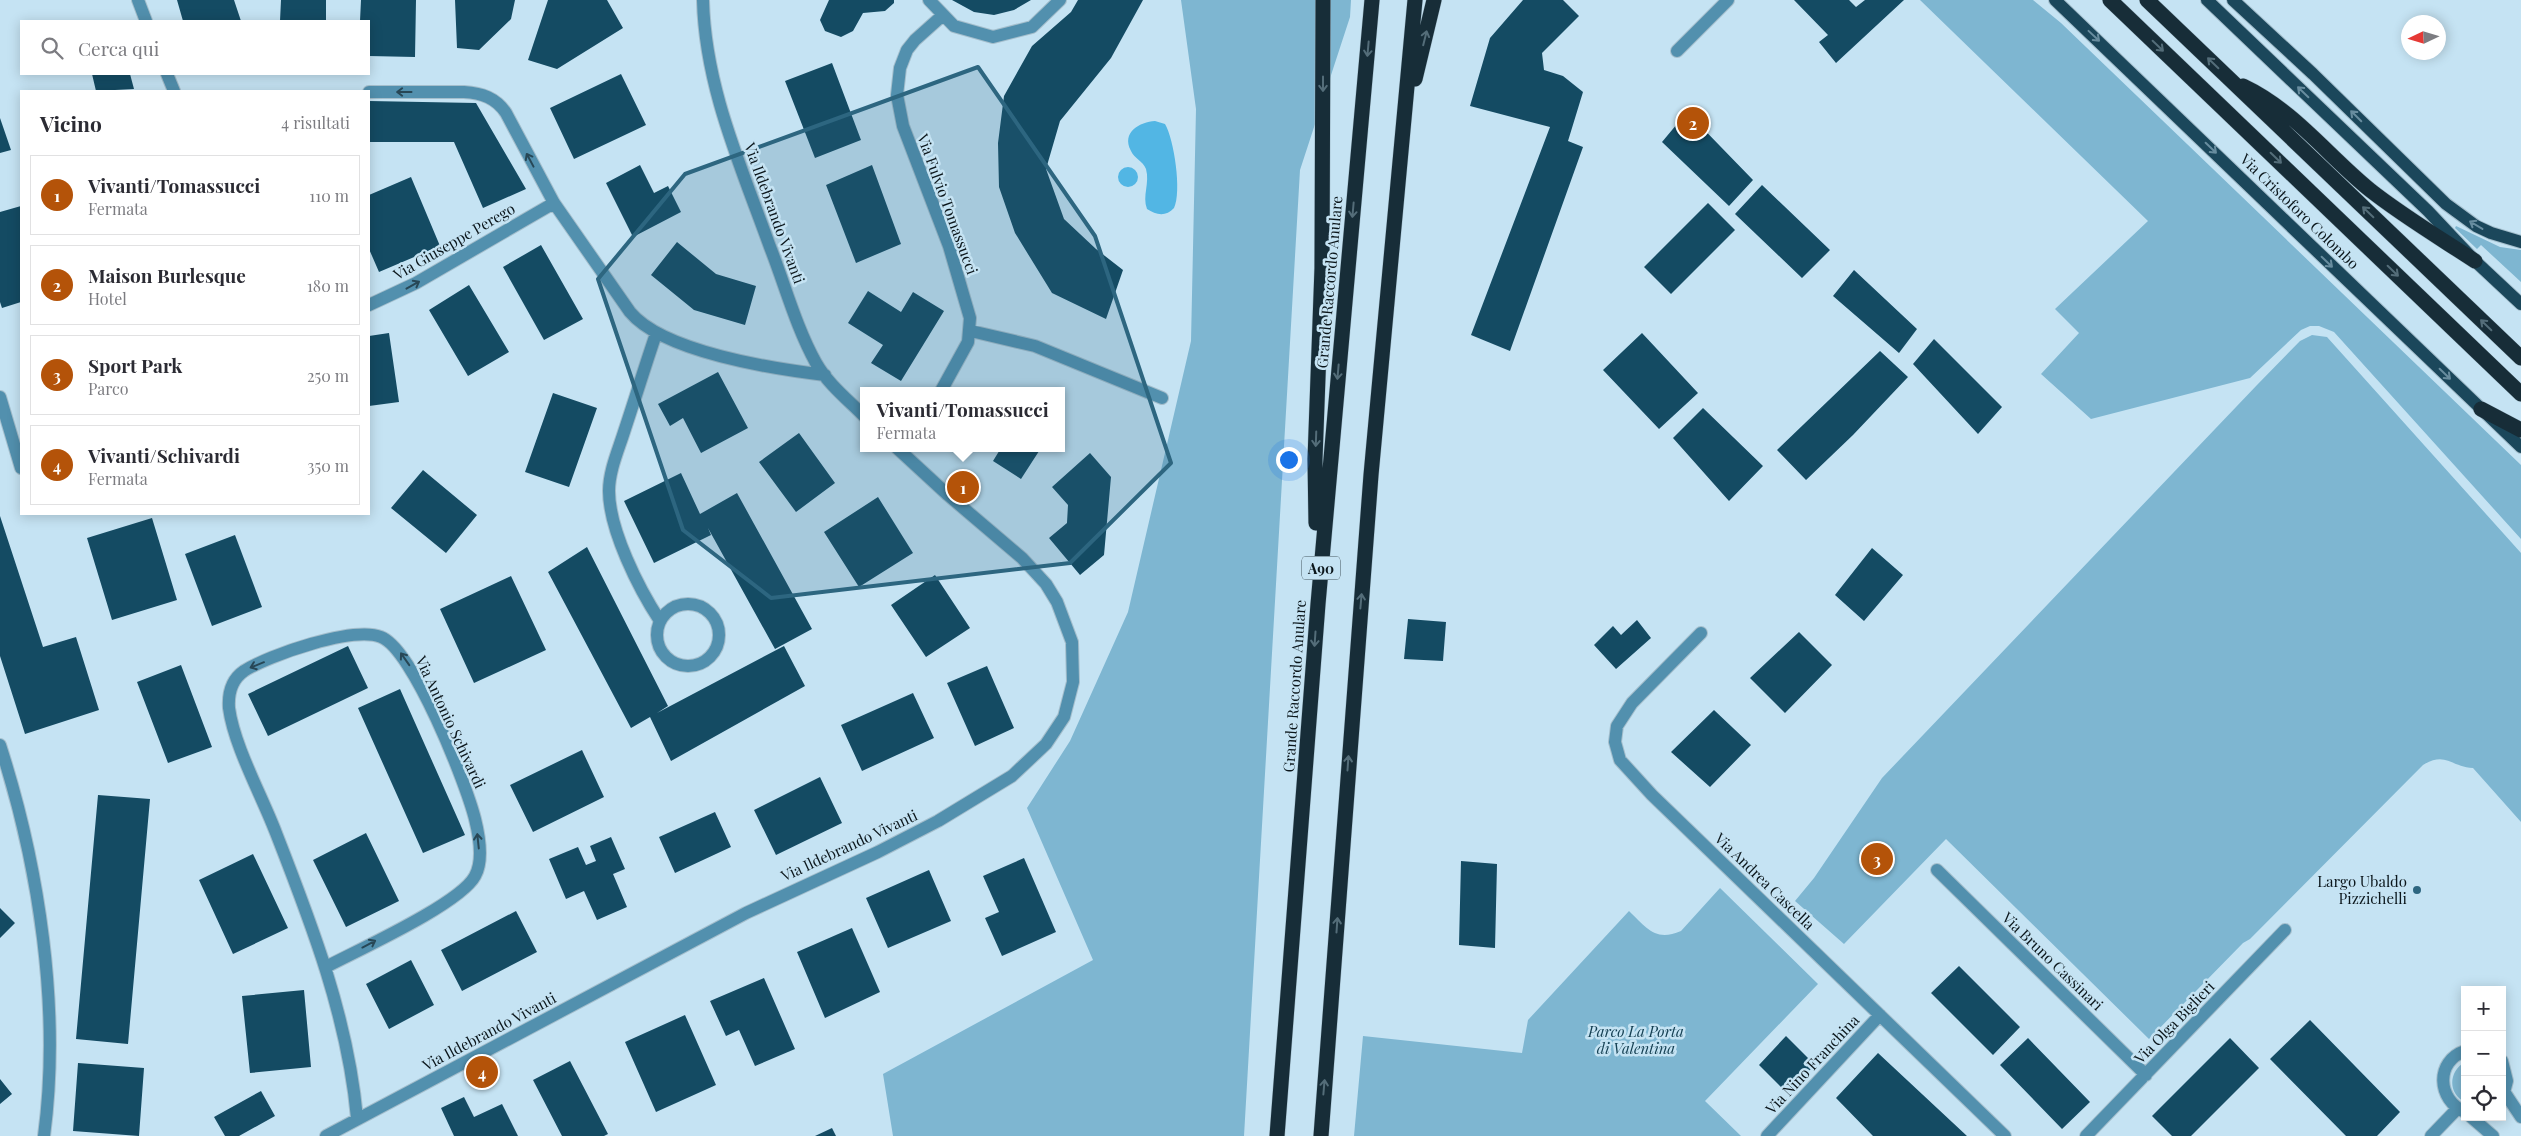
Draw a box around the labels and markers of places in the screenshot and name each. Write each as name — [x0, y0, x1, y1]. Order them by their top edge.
pin: 2 — [1677, 104, 1709, 142]
pin: 1 — [947, 468, 979, 506]
pin: 3 — [1861, 840, 1893, 878]
place label: Largo Ubaldo Pizzichelli — [2317, 871, 2408, 908]
marker: Largo Ubaldo Pizzichelli — [2411, 884, 2423, 896]
pin: 4 — [466, 1053, 498, 1091]

